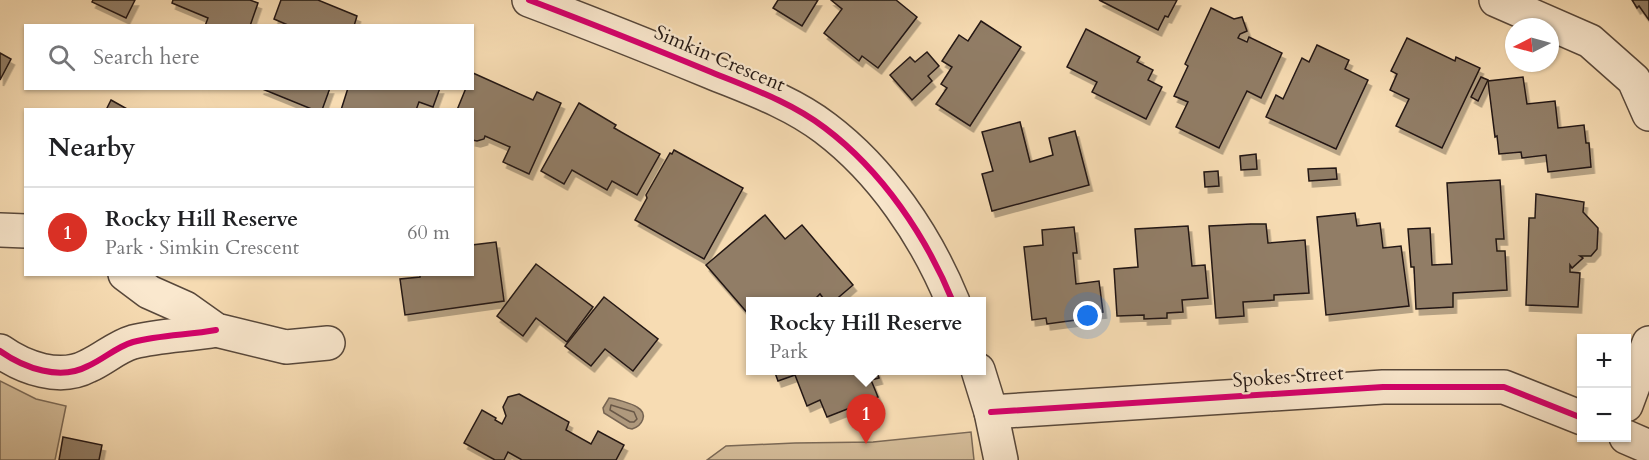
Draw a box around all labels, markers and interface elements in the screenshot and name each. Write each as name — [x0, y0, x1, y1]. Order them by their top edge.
north arrow — [1505, 18, 1559, 72]
street label: Simkin Crescent — [650, 19, 790, 98]
search box — [24, 24, 474, 90]
icon: search — [45, 41, 78, 74]
text: Search here — [93, 42, 200, 72]
text: Nearby — [48, 130, 136, 165]
text: Rocky Hill Reserve — [105, 204, 298, 234]
text: 1 — [62, 219, 73, 246]
text: 60 m — [407, 219, 450, 246]
text: Park · Simkin Crescent — [105, 234, 299, 261]
popup — [746, 297, 986, 375]
your location — [1073, 301, 1102, 330]
text: Rocky Hill Reserve — [769, 308, 963, 338]
map controls — [1577, 334, 1631, 442]
button: + — [1577, 334, 1631, 388]
text: Park — [769, 338, 808, 365]
street label: Spokes Street — [1232, 359, 1345, 394]
button: − — [1577, 388, 1631, 442]
pin: 1 — [846, 394, 886, 444]

